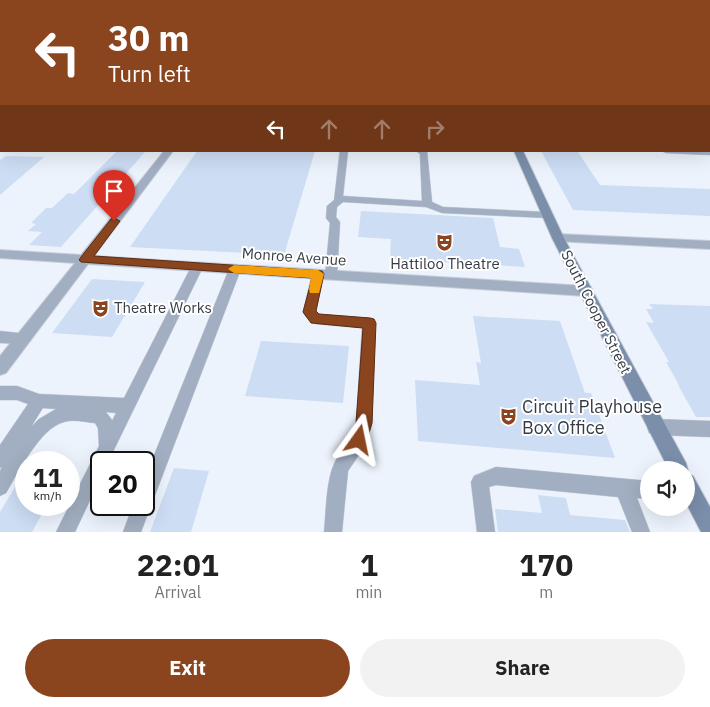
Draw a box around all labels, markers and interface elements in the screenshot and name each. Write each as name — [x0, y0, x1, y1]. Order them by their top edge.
text: 30 m — [108, 15, 190, 61]
icon: left — [25, 20, 90, 85]
text: Turn left — [108, 59, 191, 88]
icon: left — [262, 115, 290, 143]
icon: ahead — [315, 115, 343, 143]
icon: ahead — [368, 115, 396, 143]
icon: right — [421, 115, 449, 143]
pin — [93, 170, 135, 221]
icon: arrive — [100, 177, 128, 205]
theatre icon: Hattiloo Theatre — [435, 233, 455, 253]
street label: Monroe Avenue — [241, 243, 347, 270]
street label: South Cooper Street — [557, 247, 636, 377]
place label: Hattiloo Theatre — [390, 254, 500, 273]
theatre icon: Theatre Works — [90, 298, 110, 318]
place label: Theatre Works — [114, 298, 212, 317]
place label: Circuit Playhouse Box Office — [522, 395, 662, 439]
theatre icon: Circuit Playhouse Box Office — [498, 407, 518, 427]
position arrow — [332, 413, 384, 465]
speed limit sign: 20 — [90, 451, 155, 516]
text: 11 — [32, 461, 63, 494]
map controls — [640, 461, 695, 516]
button: sound — [640, 461, 695, 516]
text: km/h — [33, 488, 62, 503]
text: 22:01 — [137, 545, 219, 584]
text: 1 — [360, 545, 378, 584]
text: 170 — [519, 545, 573, 584]
text: Arrival — [154, 582, 201, 602]
text: min — [355, 582, 382, 602]
text: m — [539, 582, 553, 602]
button: Exit — [25, 639, 350, 697]
button: Share — [360, 639, 685, 697]

